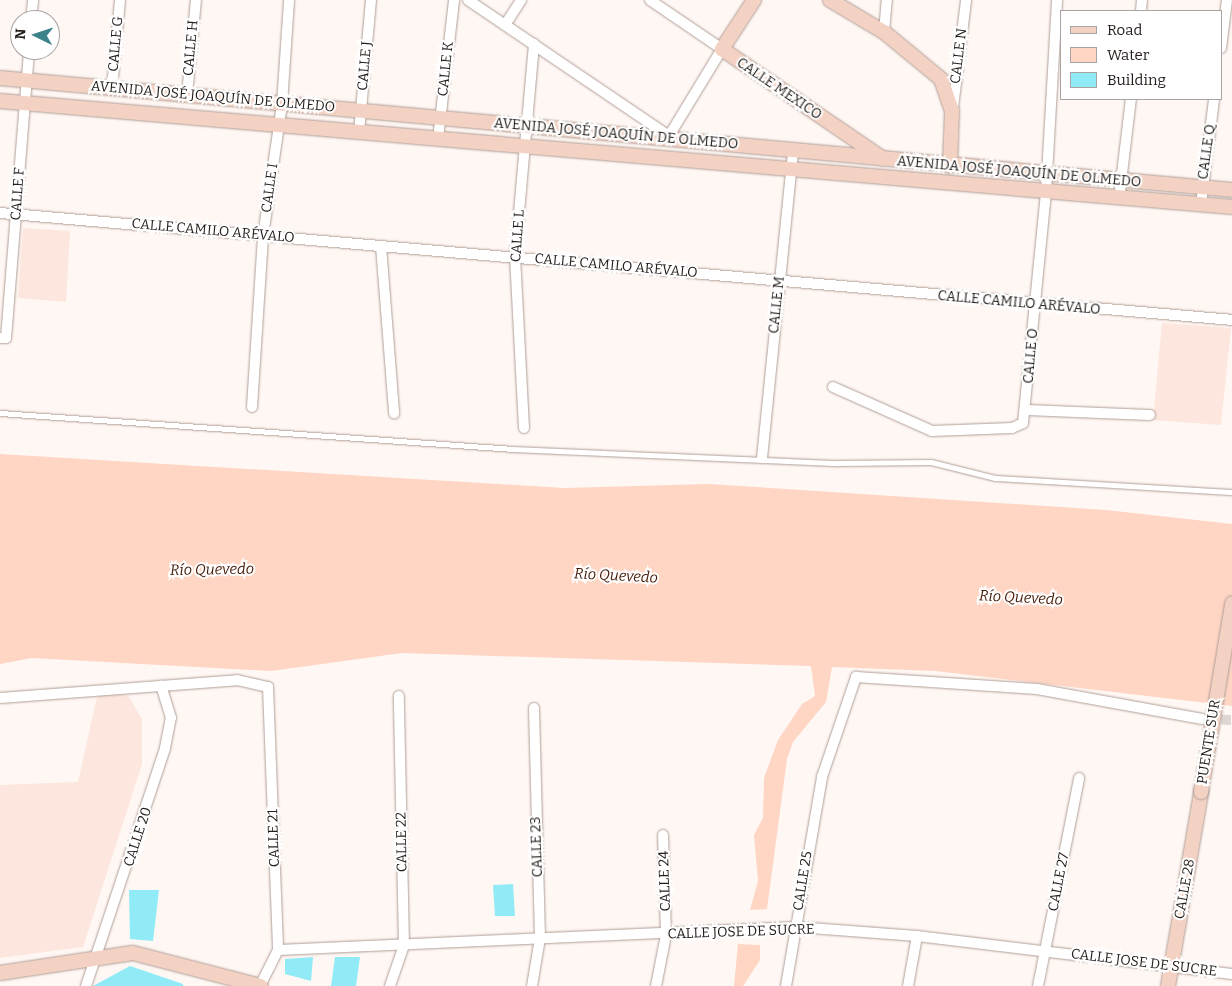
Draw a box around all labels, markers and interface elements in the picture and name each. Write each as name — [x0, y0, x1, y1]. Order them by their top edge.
north arrow — [10, 10, 60, 60]
legend — [1060, 10, 1222, 100]
street label: CALLE G — [105, 16, 127, 72]
street label: CALLE H — [180, 19, 202, 77]
text: Road — [1107, 21, 1142, 39]
street label: CALLE N — [947, 27, 971, 85]
text: N — [12, 28, 29, 40]
street label: CALLE J — [354, 41, 376, 91]
street label: CALLE K — [435, 41, 457, 97]
text: Water — [1107, 46, 1149, 64]
street label: CALLE MEXICO — [733, 54, 825, 124]
text: Building — [1107, 71, 1166, 89]
street label: AVENIDA JOSÉ JOAQUÍN DE OLMEDO — [90, 78, 336, 116]
street label: AVENIDA JOSÉ JOAQUÍN DE OLMEDO — [493, 115, 739, 153]
street label: CALLE Q — [1195, 123, 1219, 181]
street label: AVENIDA JOSÉ JOAQUÍN DE OLMEDO — [896, 153, 1142, 191]
street label: CALLE I — [258, 162, 282, 214]
street label: CALLE F — [8, 167, 28, 221]
street label: CALLE L — [508, 209, 528, 263]
street label: CALLE CAMILO ARÉVALO — [131, 216, 295, 246]
street label: CALLE CAMILO ARÉVALO — [534, 251, 698, 281]
street label: CALLE M — [766, 276, 788, 334]
street label: CALLE CAMILO ARÉVALO — [937, 288, 1101, 318]
street label: CALLE O — [1020, 328, 1042, 384]
water label: Río Quevedo — [170, 560, 254, 580]
water label: Río Quevedo — [574, 565, 658, 587]
water label: Río Quevedo — [979, 587, 1063, 609]
street label: PUENTE SUR — [1194, 699, 1224, 785]
street label: CALLE 20 — [120, 805, 156, 869]
street label: CALLE 21 — [265, 809, 283, 867]
street label: CALLE 22 — [393, 812, 411, 872]
street label: CALLE 23 — [528, 816, 546, 878]
street label: CALLE 24 — [656, 850, 674, 912]
street label: CALLE 25 — [790, 850, 816, 912]
street label: CALLE 27 — [1045, 851, 1073, 913]
street label: CALLE 28 — [1171, 857, 1199, 921]
street label: CALLE JOSE DE SUCRE — [667, 921, 815, 943]
street label: CALLE JOSE DE SUCRE — [1070, 946, 1218, 980]

